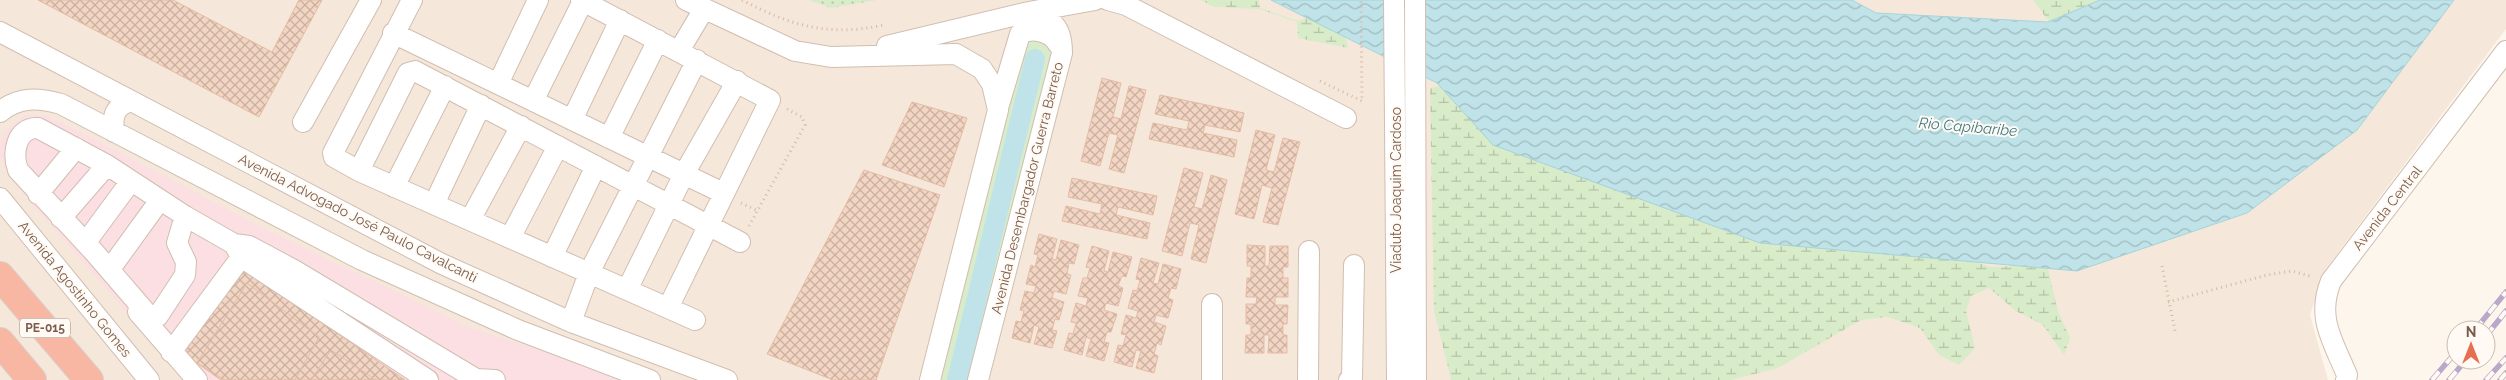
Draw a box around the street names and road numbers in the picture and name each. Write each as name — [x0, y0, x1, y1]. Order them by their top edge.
street label: Avenida Desembargador Guerra Barreto — [988, 60, 1066, 316]
street label: Viaduto Joaquim Cardoso — [1388, 107, 1404, 273]
street label: Avenida Advogado José Paulo Cavalcanti — [236, 151, 480, 285]
street label: Avenida Central — [2349, 163, 2425, 253]
street label: Avenida Agostinho Gomes — [15, 218, 135, 360]
road number: PE-015 — [20, 318, 70, 338]

